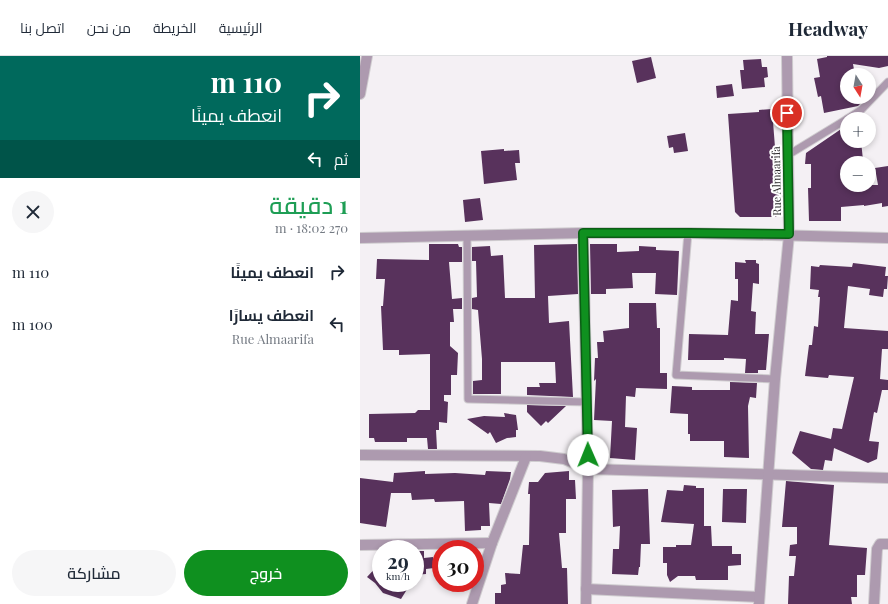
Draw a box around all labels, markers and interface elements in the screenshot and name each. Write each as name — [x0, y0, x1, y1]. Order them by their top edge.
text: Headway — [788, 15, 868, 41]
text: اتصل بنا — [20, 18, 65, 37]
text: من نحن — [87, 18, 131, 37]
text: الخريطة — [153, 18, 197, 37]
text: الرئيسية — [219, 18, 263, 37]
text: 110 m — [211, 63, 282, 100]
north arrow — [840, 68, 876, 104]
map controls — [840, 68, 876, 192]
icon: right — [296, 72, 348, 124]
pin — [770, 96, 804, 130]
icon: arrive — [776, 102, 798, 124]
text: انعطف يمينًا — [191, 103, 282, 127]
button: + — [840, 112, 876, 148]
street label: Rue Almaarifa — [768, 146, 784, 216]
icon: left — [304, 148, 326, 170]
text: ثم — [334, 149, 348, 169]
button: − — [840, 156, 876, 192]
text: 1 دقيقة — [269, 188, 348, 220]
button: close — [12, 191, 54, 233]
text: 270 m · 18:02 — [275, 219, 348, 236]
icon: right — [326, 261, 348, 283]
text: 110 m — [12, 262, 49, 282]
text: انعطف يمينًا — [231, 262, 314, 282]
text: انعطف يسارًا — [229, 305, 314, 325]
icon: left — [326, 313, 348, 335]
text: 100 m — [12, 314, 53, 334]
text: Rue Almaarifa — [232, 330, 314, 347]
position arrow — [567, 434, 609, 476]
speed limit sign: 30 — [432, 540, 484, 592]
text: 29 — [387, 547, 409, 574]
button: مشاركة — [12, 550, 176, 596]
button: خروج — [184, 550, 348, 596]
text: km/h — [386, 569, 410, 583]

